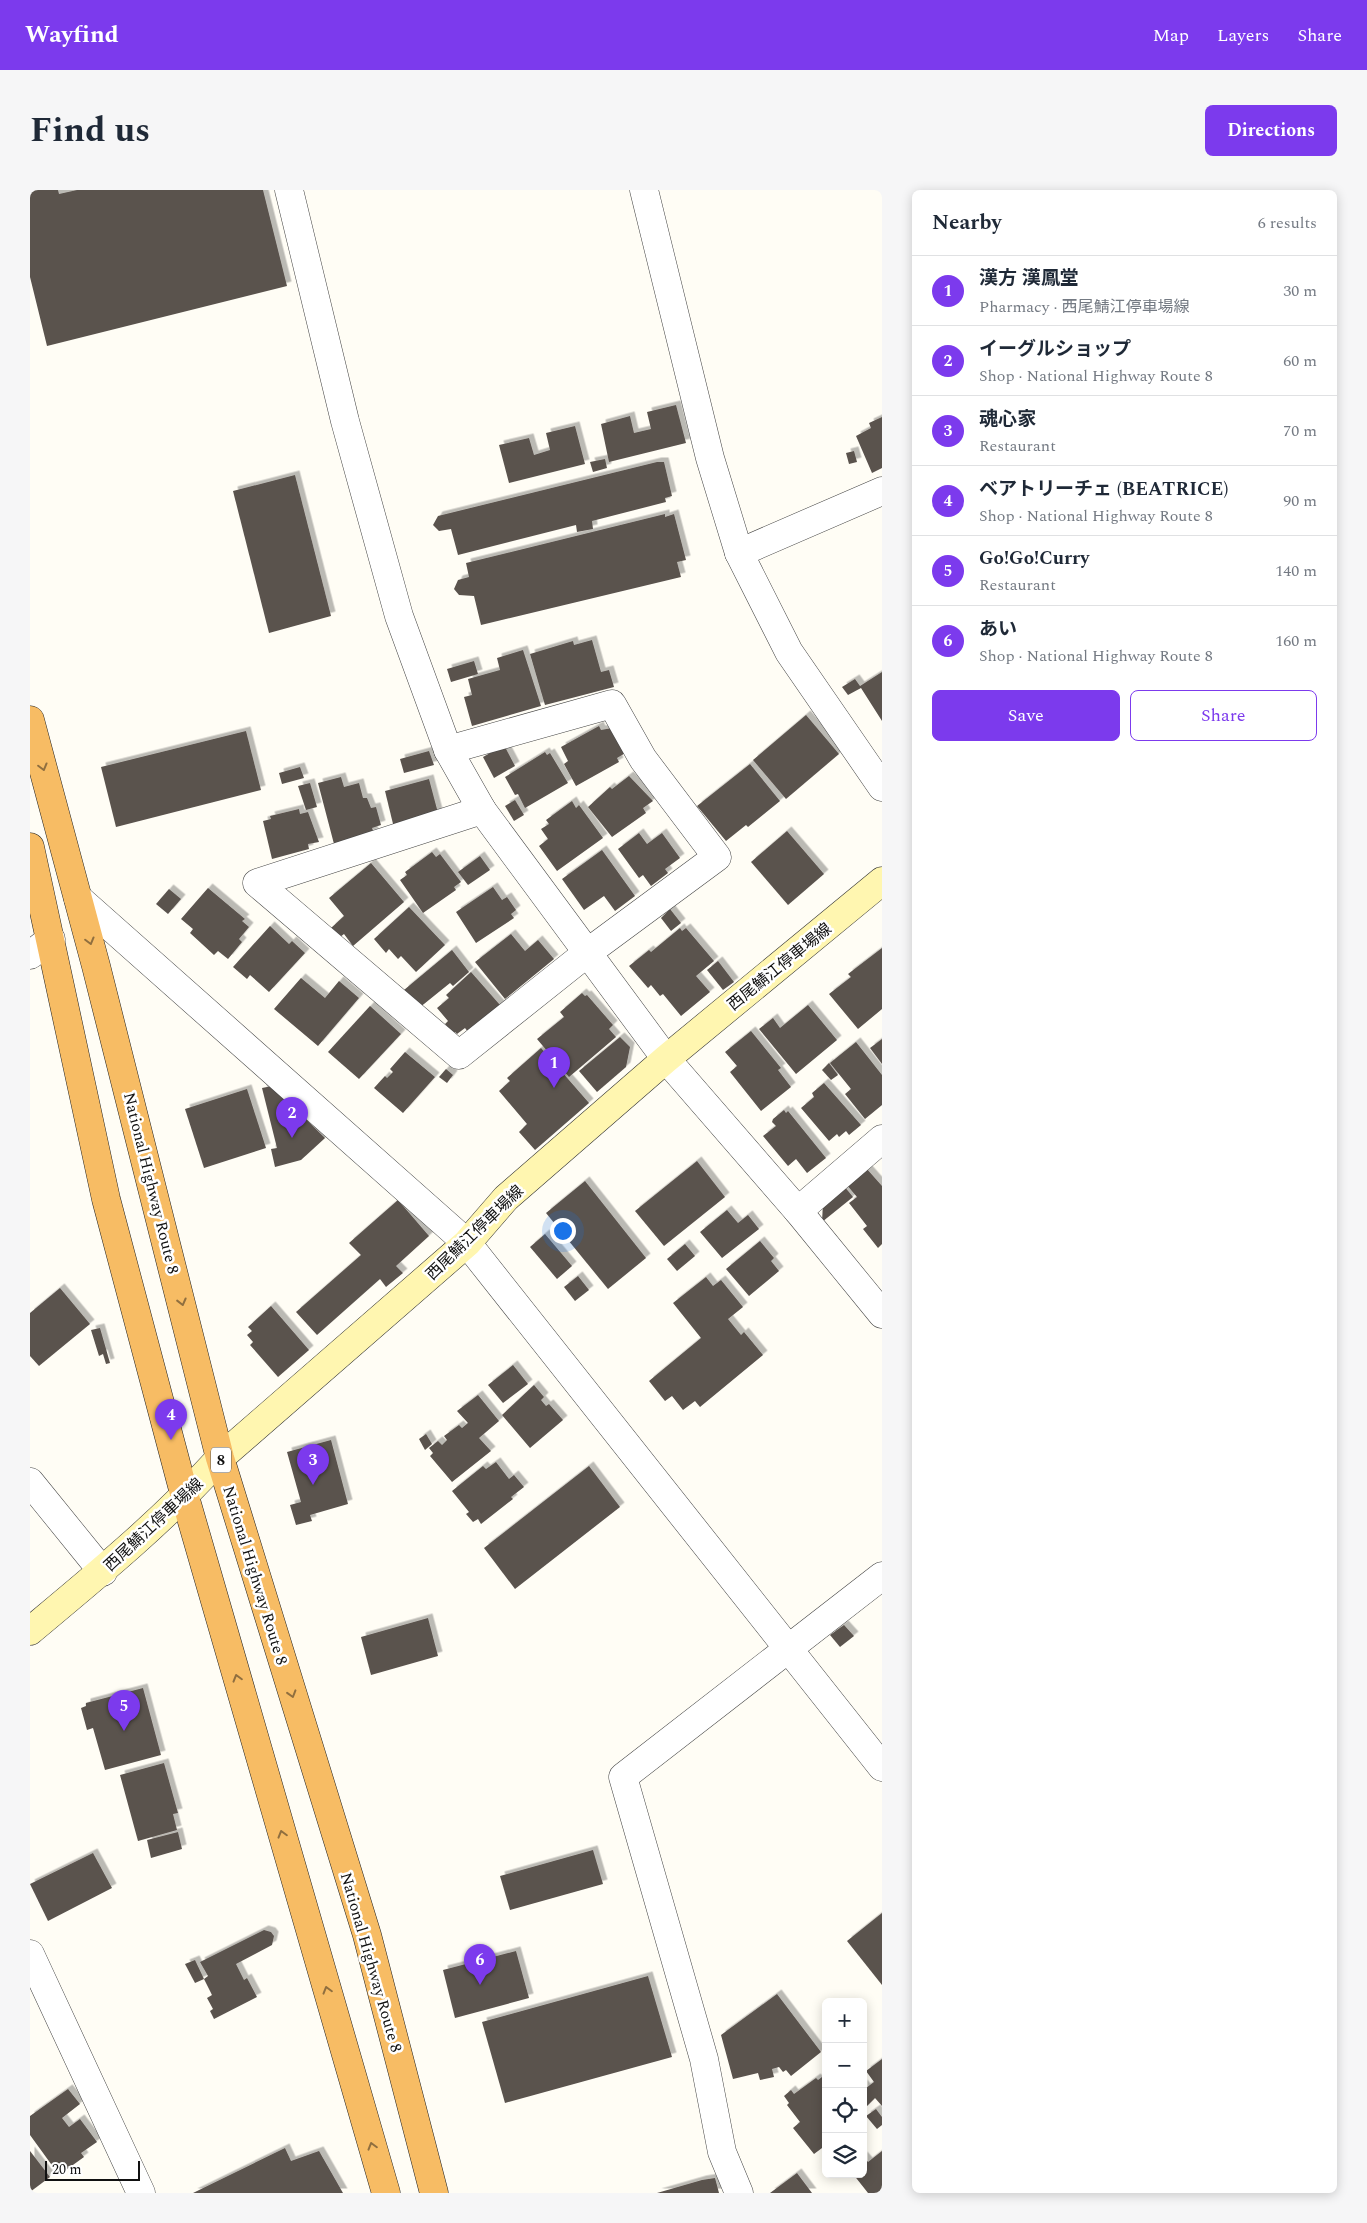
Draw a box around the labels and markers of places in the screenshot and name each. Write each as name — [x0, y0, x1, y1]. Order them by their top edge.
pin: 1 — [538, 1047, 570, 1088]
pin: 2 — [276, 1097, 308, 1138]
pin: 4 — [155, 1399, 187, 1440]
pin: 3 — [297, 1444, 329, 1485]
pin: 5 — [108, 1690, 140, 1731]
pin: 6 — [464, 1944, 496, 1985]

